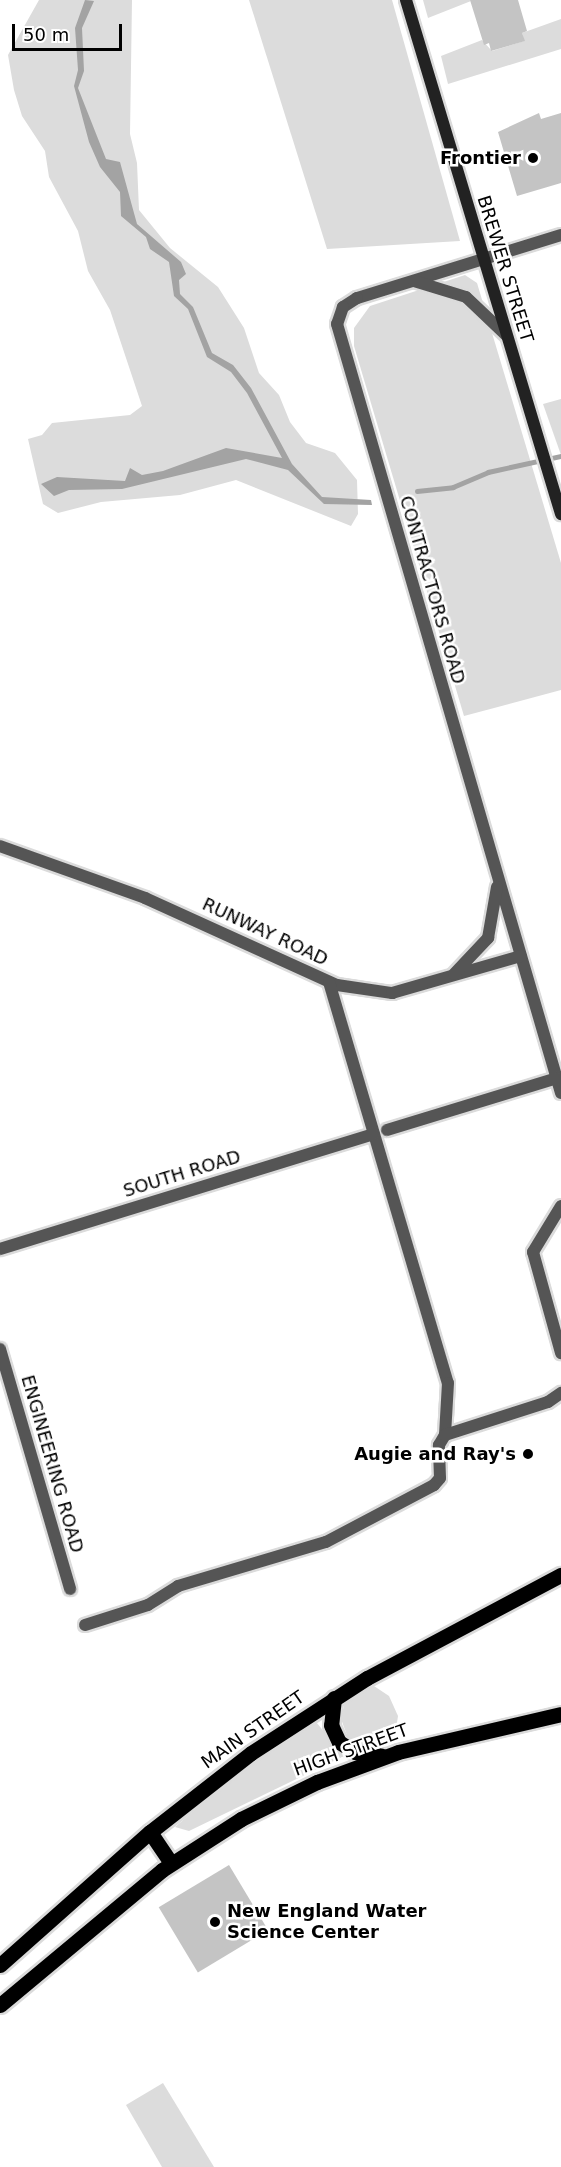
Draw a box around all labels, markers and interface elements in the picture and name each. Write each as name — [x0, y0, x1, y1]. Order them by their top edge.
scale bar — [15, 12, 124, 50]
text: 50 m — [23, 24, 69, 45]
place label: Frontier — [440, 147, 521, 169]
marker: Frontier — [526, 151, 540, 165]
street label: BREWER STREET — [472, 193, 538, 345]
street label: CONTRACTORS ROAD — [395, 493, 469, 687]
street label: RUNWAY ROAD — [199, 893, 331, 971]
street label: SOUTH ROAD — [121, 1146, 243, 1202]
street label: ENGINEERING ROAD — [16, 1373, 88, 1555]
place label: Augie and Ray's — [354, 1443, 516, 1465]
marker: Augie and Ray's — [521, 1447, 535, 1461]
street label: MAIN STREET — [197, 1686, 309, 1774]
street label: HIGH STREET — [291, 1719, 411, 1781]
place label: New England Water Science Center — [227, 1901, 426, 1944]
marker: New England Water Science Center — [208, 1915, 222, 1929]

